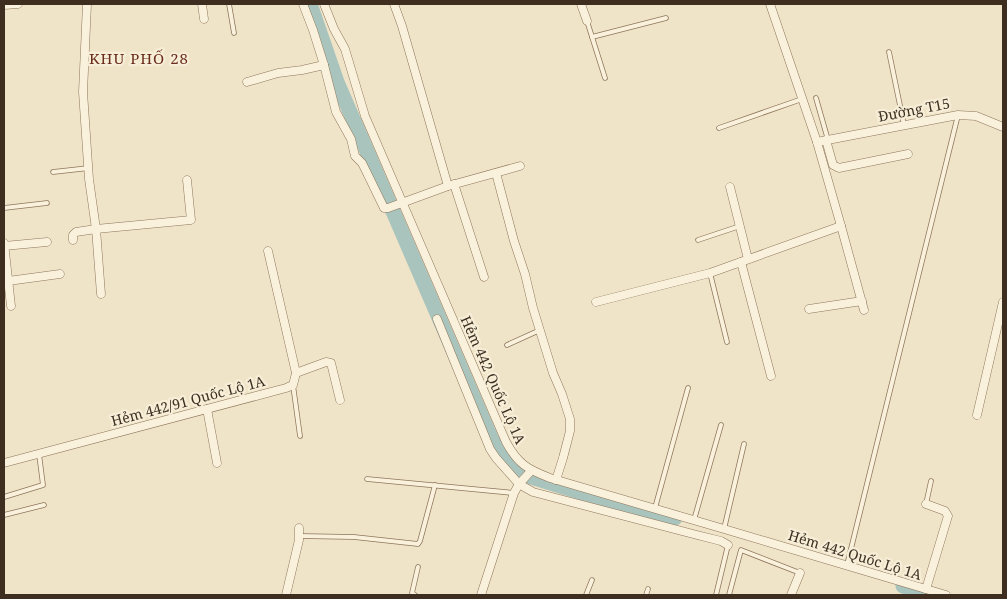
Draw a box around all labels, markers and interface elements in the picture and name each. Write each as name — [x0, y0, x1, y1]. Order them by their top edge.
district label: KHU PHỐ 28 — [89, 48, 189, 68]
street label: Đường T15 — [876, 93, 951, 126]
street label: Hẻm 442 Quốc Lộ 1A — [457, 313, 530, 447]
street label: Hẻm 442/91 Quốc Lộ 1A — [109, 371, 267, 430]
street label: Hẻm 442 Quốc Lộ 1A — [786, 525, 924, 584]

